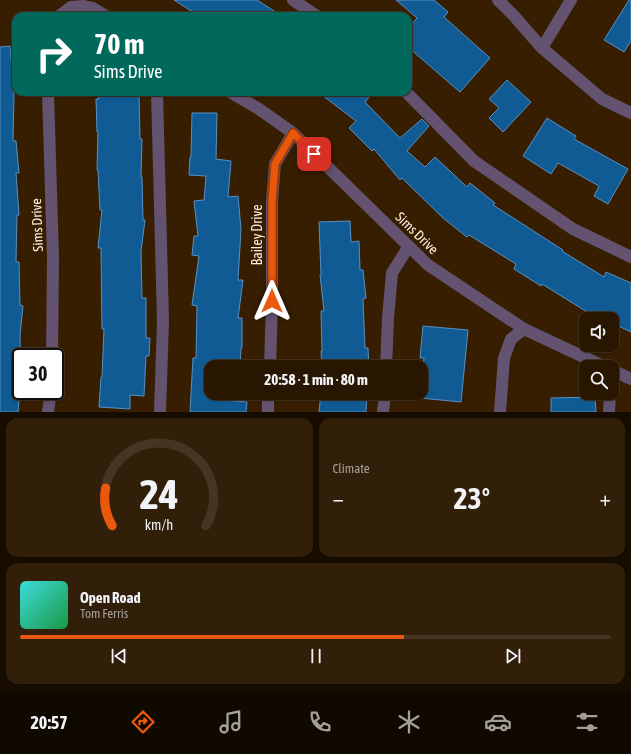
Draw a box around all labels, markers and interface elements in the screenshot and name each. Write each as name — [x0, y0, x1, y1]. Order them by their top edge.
icon: right — [28, 28, 80, 80]
text: 70 m — [94, 28, 144, 60]
text: Sims Drive — [94, 61, 162, 82]
pin — [297, 137, 331, 171]
icon: arrive — [303, 143, 325, 165]
street label: Sims Drive — [28, 198, 46, 252]
street label: Bailey Drive — [249, 204, 265, 266]
street label: Sims Drive — [392, 209, 442, 257]
position arrow — [251, 280, 293, 322]
map controls — [579, 312, 619, 400]
button: sound — [579, 312, 619, 352]
speed limit sign: 30 — [12, 348, 64, 400]
button: search — [579, 360, 619, 400]
text: 20:58 · 1 min · 80 m — [264, 371, 368, 388]
text: Climate — [333, 461, 370, 476]
text: 24 — [140, 469, 179, 517]
text: 23° — [454, 481, 490, 515]
text: − — [333, 485, 344, 511]
text: + — [600, 485, 611, 511]
text: km/h — [145, 516, 173, 532]
text: Open Road — [80, 589, 141, 606]
text: Tom Ferris — [80, 606, 128, 621]
icon: previous — [108, 645, 130, 667]
icon: pause — [305, 645, 327, 667]
icon: next — [502, 645, 524, 667]
icon: directions — [129, 708, 157, 736]
icon: music — [217, 708, 245, 736]
icon: phone — [306, 708, 334, 736]
icon: climate — [395, 708, 423, 736]
icon: car — [484, 708, 512, 736]
icon: filters — [573, 708, 601, 736]
text: 20:57 — [30, 712, 68, 733]

